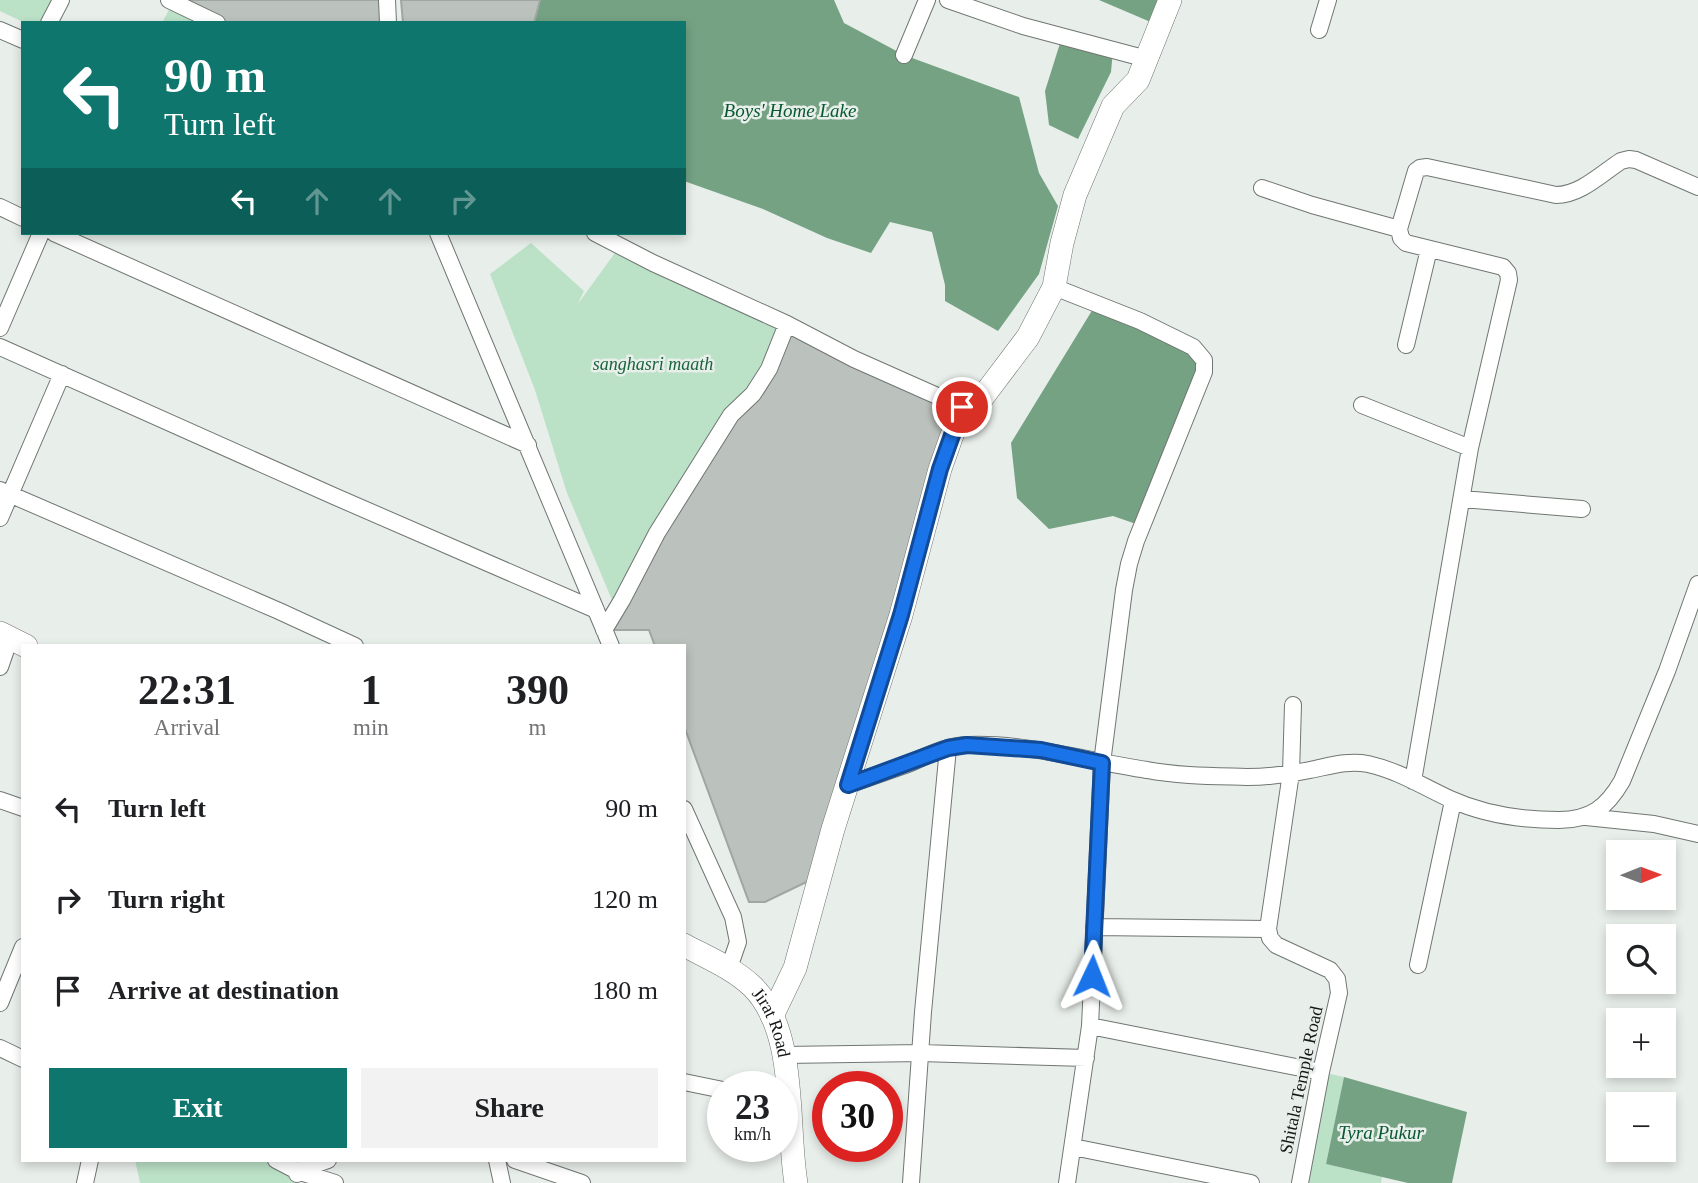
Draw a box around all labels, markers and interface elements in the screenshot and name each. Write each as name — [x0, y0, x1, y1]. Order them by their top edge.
text: 90 m — [164, 48, 266, 103]
icon: left — [49, 49, 140, 140]
water label: Boys' Home Lake — [724, 100, 856, 121]
text: Turn left — [164, 106, 276, 142]
icon: left — [225, 182, 263, 220]
icon: ahead — [298, 182, 336, 220]
icon: ahead — [371, 182, 409, 220]
icon: right — [444, 182, 482, 220]
park label: sanghasri maath — [593, 354, 713, 374]
pin — [932, 377, 992, 437]
icon: arrive — [943, 388, 981, 426]
text: 22:31 — [138, 667, 236, 713]
text: 1 — [360, 667, 381, 713]
text: 390 — [506, 667, 569, 713]
text: Arrival — [154, 715, 220, 740]
text: min — [353, 715, 389, 740]
text: m — [528, 715, 546, 740]
icon: left — [49, 790, 87, 828]
text: Turn left — [108, 794, 206, 823]
text: 90 m — [605, 794, 658, 823]
north arrow — [1606, 840, 1676, 910]
map controls — [1606, 840, 1676, 1162]
icon: right — [49, 881, 87, 919]
text: Turn right — [108, 885, 225, 914]
text: 120 m — [592, 885, 658, 914]
button: search — [1606, 924, 1676, 994]
position arrow — [1055, 939, 1129, 1013]
icon: arrive — [49, 972, 87, 1010]
text: Arrive at destination — [108, 976, 339, 1005]
text: 180 m — [592, 976, 658, 1005]
street label: Jirat Road — [748, 984, 794, 1059]
street label: Shitala Temple Road — [1276, 1004, 1326, 1156]
button: + — [1606, 1008, 1676, 1078]
button: Exit — [49, 1068, 347, 1148]
button: Share — [361, 1068, 658, 1148]
speed limit sign: 30 — [812, 1071, 903, 1162]
text: 23 — [735, 1088, 770, 1127]
button: − — [1606, 1092, 1676, 1162]
water label: Tyra Pukur — [1338, 1122, 1424, 1143]
text: km/h — [734, 1124, 771, 1144]

